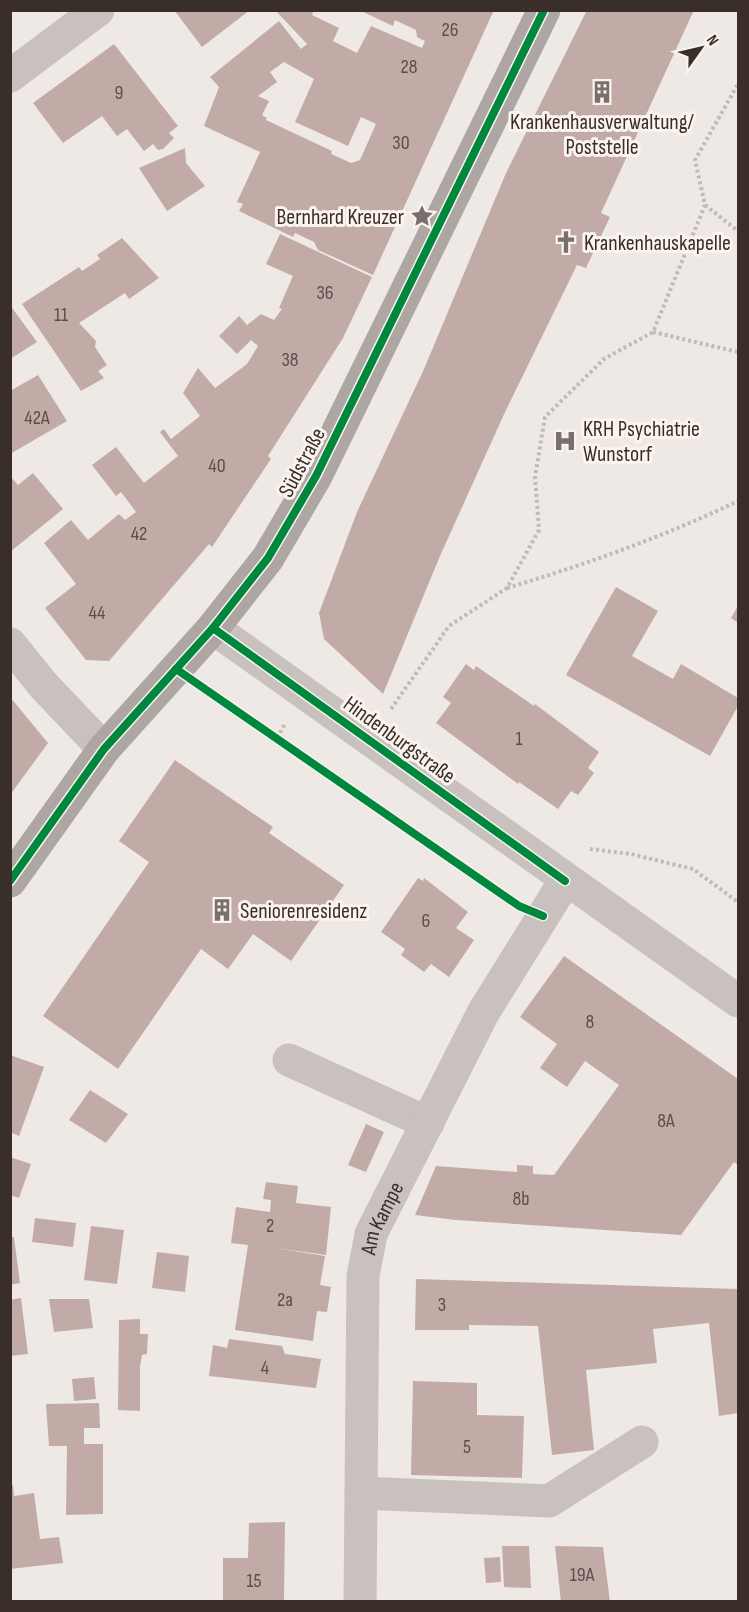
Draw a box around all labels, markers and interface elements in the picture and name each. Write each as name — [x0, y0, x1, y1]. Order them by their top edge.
house number: 26 — [442, 18, 459, 42]
north arrow — [671, 18, 731, 78]
text: N — [702, 32, 722, 49]
house number: 28 — [401, 55, 418, 79]
building icon: Krankenhausverwaltung/ Poststelle — [589, 79, 615, 105]
house number: 9 — [115, 81, 123, 105]
place label: Krankenhausverwaltung/ Poststelle — [510, 109, 695, 161]
house number: 30 — [392, 131, 410, 155]
place icon: Bernhard Kreuzer — [409, 203, 435, 229]
place label: Bernhard Kreuzer — [277, 204, 404, 231]
church icon: Krankenhauskapelle — [553, 229, 579, 255]
place label: Krankenhauskapelle — [584, 230, 731, 257]
house number: 36 — [316, 281, 334, 305]
house number: 11 — [54, 303, 68, 327]
house number: 38 — [281, 348, 299, 372]
house number: 42A — [24, 406, 50, 430]
place label: KRH Psychiatrie Wunstorf — [583, 416, 700, 468]
street label: Südstraße — [273, 423, 332, 502]
hospital icon: KRH Psychiatrie Wunstorf — [552, 428, 578, 454]
house number: 40 — [208, 454, 226, 478]
house number: 42 — [131, 522, 147, 546]
house number: 44 — [89, 601, 105, 625]
street label: Hindenburgstraße — [338, 690, 460, 790]
house number: 1 — [516, 727, 523, 751]
building icon: Seniorenresidenz — [209, 897, 235, 923]
place label: Seniorenresidenz — [240, 898, 367, 925]
house number: 6 — [422, 909, 430, 933]
house number: 8 — [586, 1010, 594, 1034]
house number: 8A — [657, 1109, 675, 1133]
street label: Am Kampe — [355, 1178, 410, 1258]
house number: 8b — [512, 1187, 530, 1211]
house number: 2 — [266, 1214, 274, 1238]
house number: 2a — [277, 1288, 293, 1312]
house number: 3 — [438, 1293, 446, 1317]
house number: 4 — [261, 1356, 269, 1380]
house number: 5 — [463, 1435, 471, 1459]
house number: 19A — [570, 1563, 595, 1587]
house number: 15 — [246, 1569, 262, 1593]

